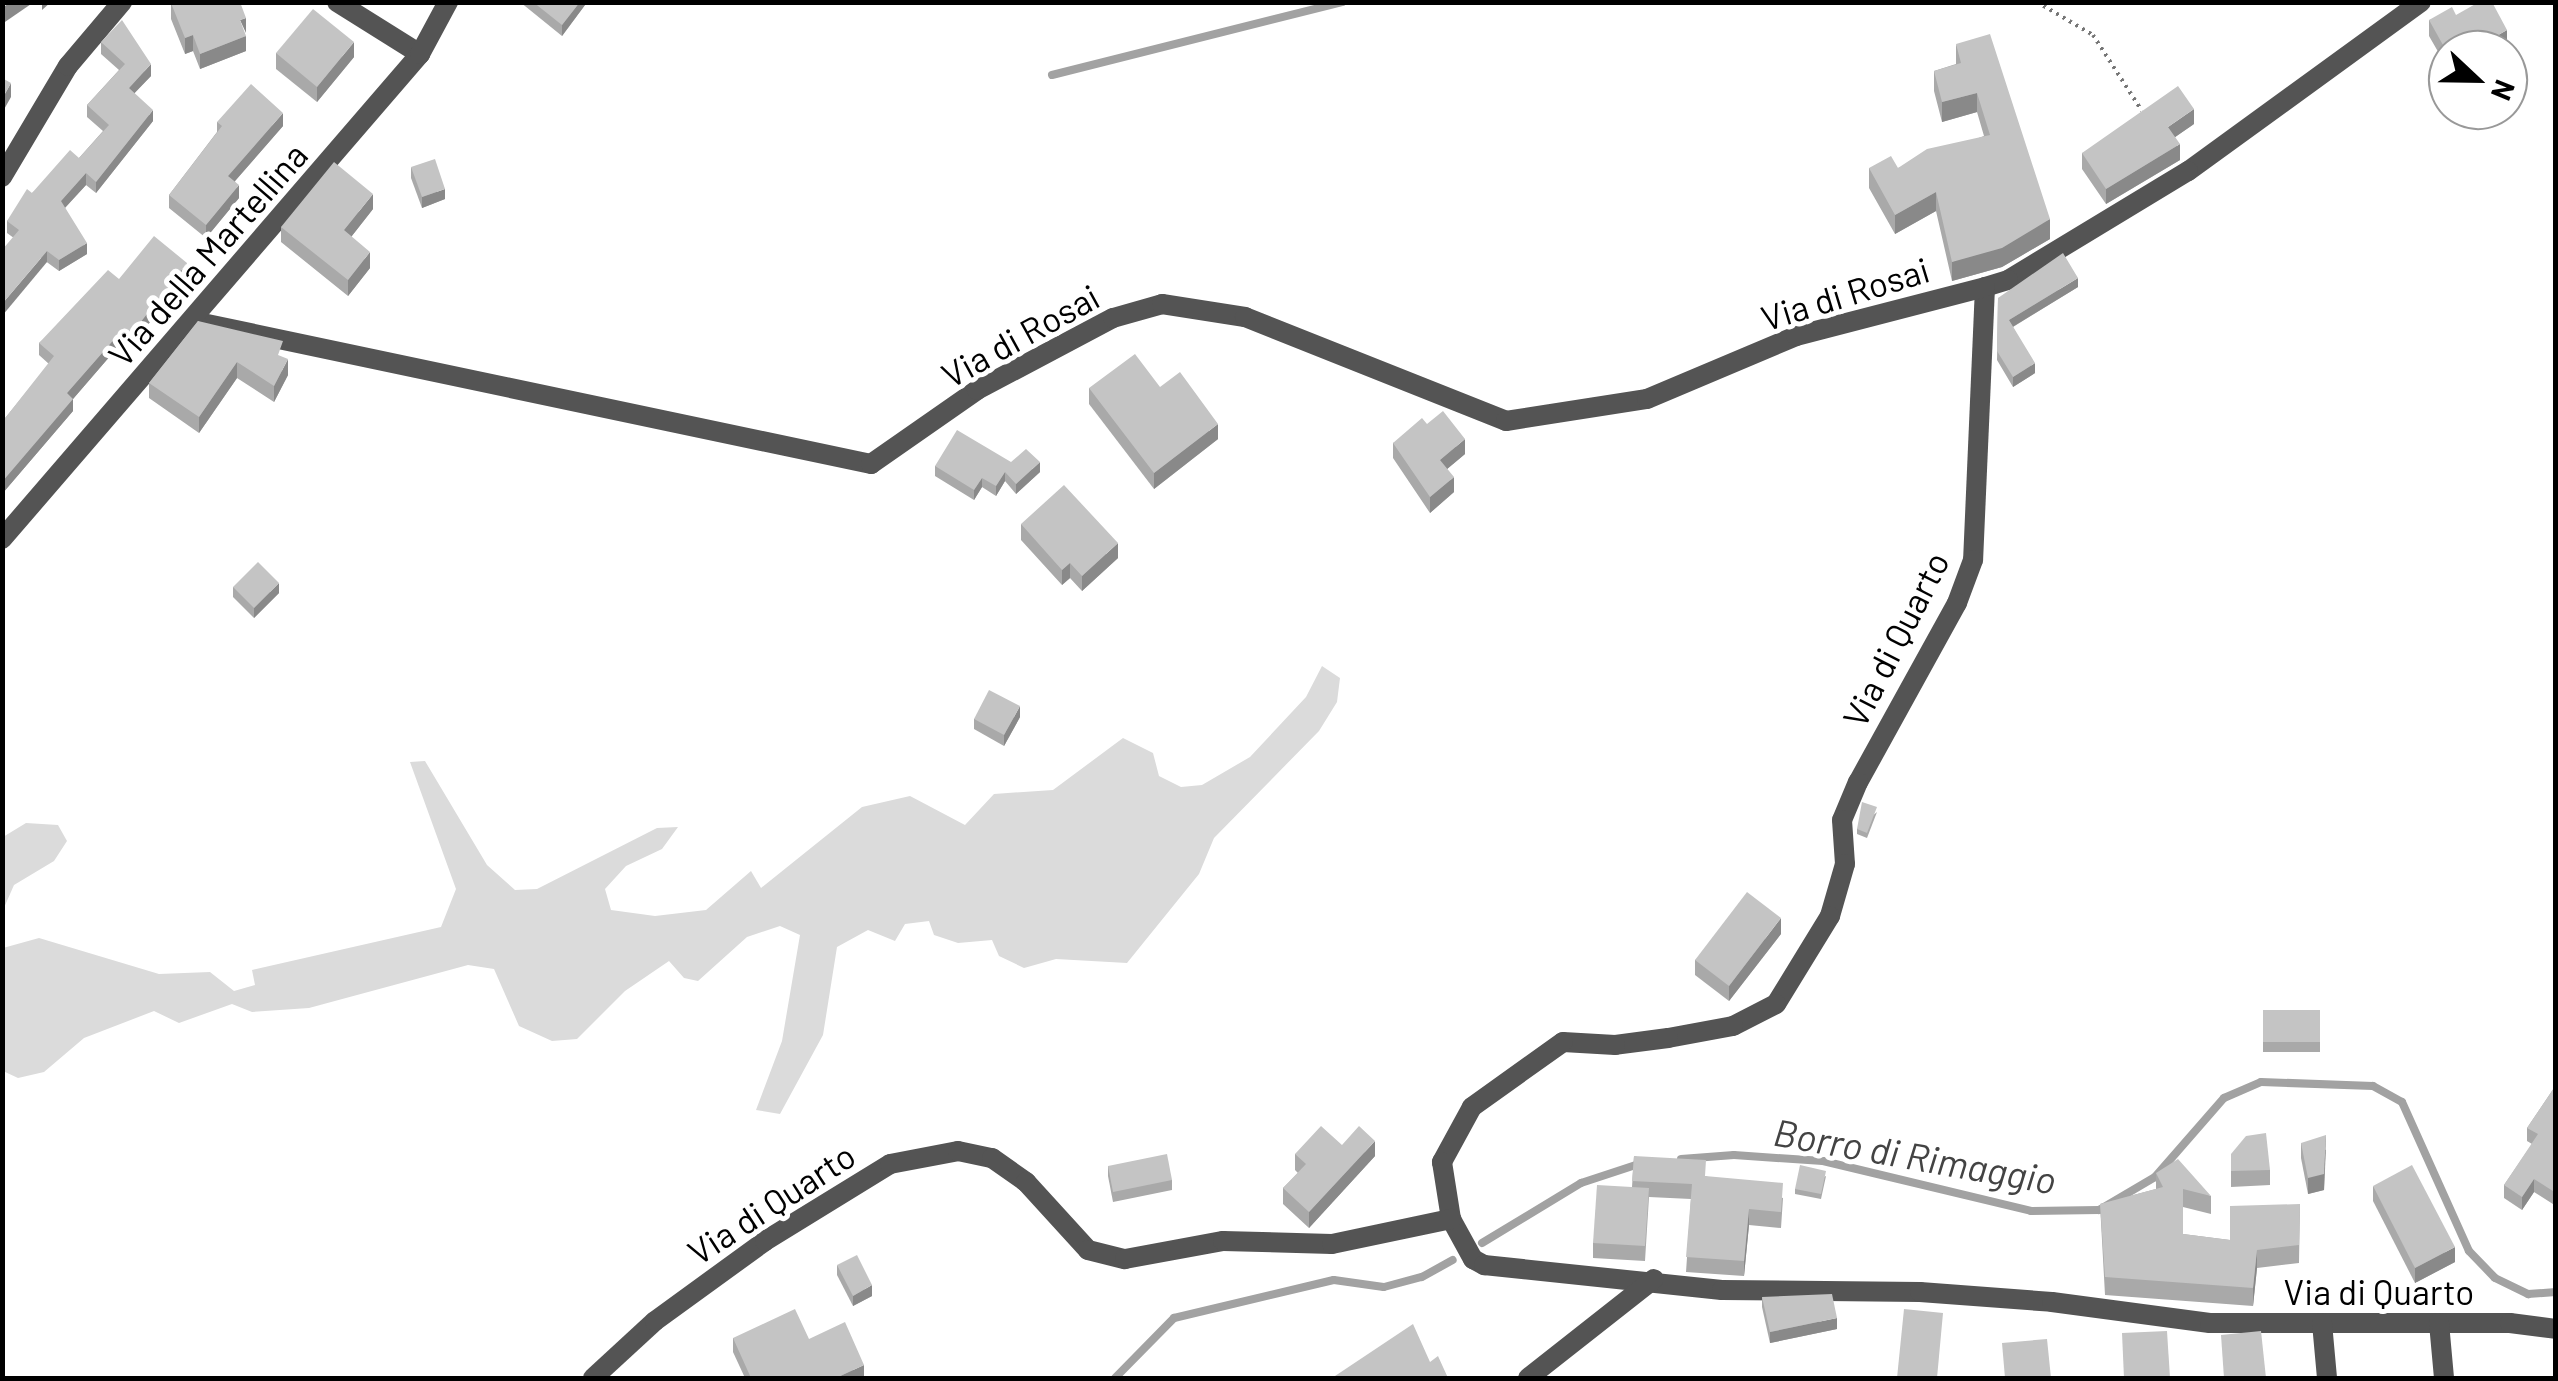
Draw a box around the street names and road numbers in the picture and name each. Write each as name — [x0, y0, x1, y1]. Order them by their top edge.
street label: Via della Martellina — [99, 134, 315, 374]
street label: Via di Rosai — [1756, 248, 1934, 338]
street label: Via di Rosai — [934, 275, 1106, 395]
street label: Via di Quarto — [1833, 544, 1957, 734]
street label: Via di Quarto — [680, 1133, 862, 1273]
street label: Via di Quarto — [2284, 1270, 2474, 1312]

